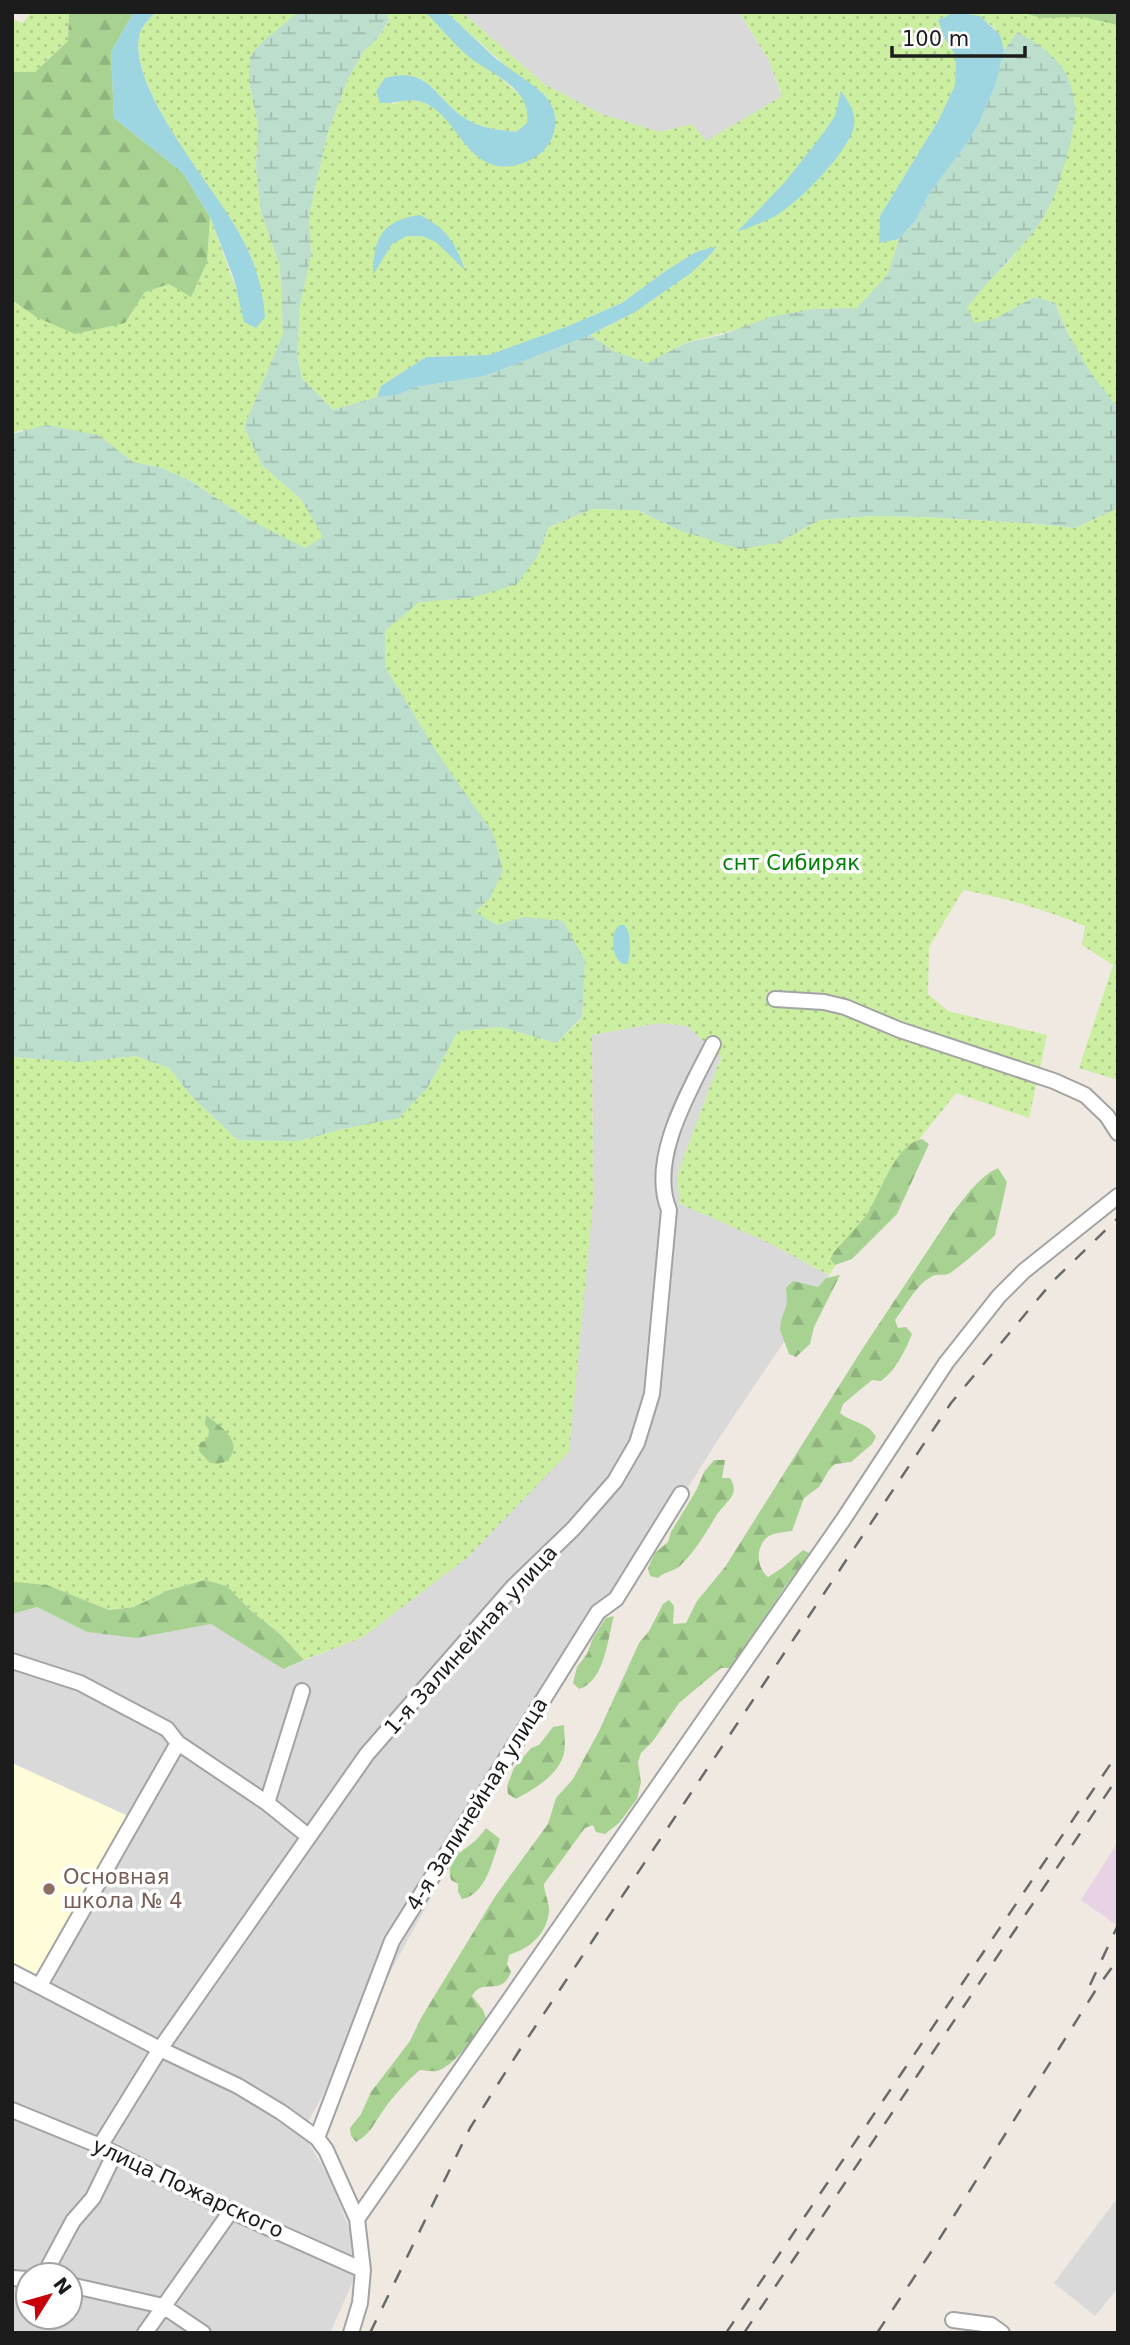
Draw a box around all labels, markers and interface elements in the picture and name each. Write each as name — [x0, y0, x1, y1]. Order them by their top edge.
scale bar — [892, 14, 1025, 58]
text: 100 m — [902, 27, 969, 51]
park label: снт Сибиряк — [722, 851, 860, 875]
street label: 1-я Залинейная улица — [380, 1540, 562, 1740]
street label: 4-я Залинейная улица — [402, 1693, 552, 1915]
place label: Основная школа № 4 — [63, 1865, 183, 1913]
marker: Основная школа № 4 — [41, 1881, 57, 1897]
street label: улица Пожарского — [89, 2133, 287, 2243]
north arrow — [14, 2261, 84, 2331]
text: N — [49, 2273, 76, 2299]

